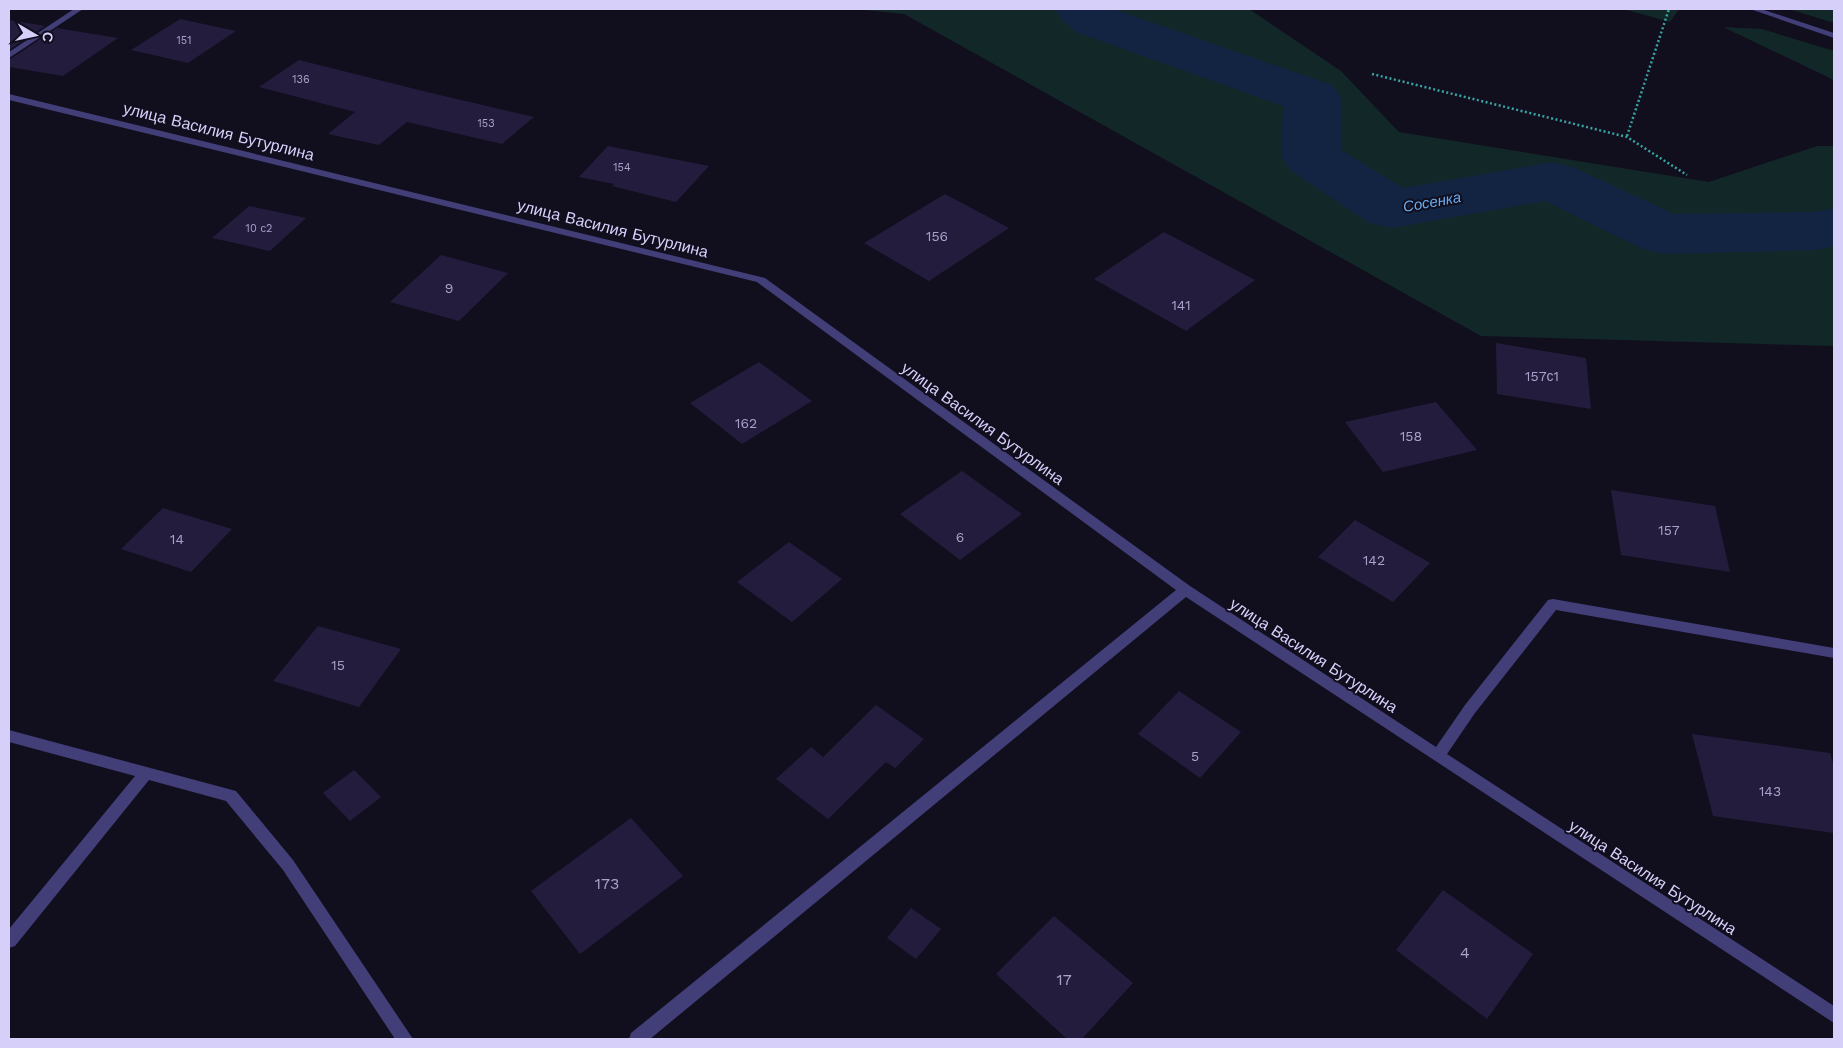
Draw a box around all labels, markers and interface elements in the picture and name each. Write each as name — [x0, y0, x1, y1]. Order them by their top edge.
north arrow — [10, 10, 60, 60]
text: С — [39, 31, 57, 43]
house number: 151 — [177, 34, 191, 47]
house number: 136 — [292, 73, 310, 86]
street label: улица Василия Бутурлина — [121, 99, 316, 164]
house number: 153 — [477, 117, 495, 130]
house number: 154 — [613, 161, 631, 174]
water label: Сосенка — [1402, 188, 1462, 216]
street label: улица Василия Бутурлина — [515, 196, 710, 261]
house number: 10 с2 — [246, 222, 272, 235]
house number: 156 — [926, 228, 948, 244]
house number: 9 — [445, 280, 453, 296]
house number: 141 — [1171, 297, 1191, 313]
street label: улица Василия Бутурлина — [898, 358, 1068, 489]
house number: 157с1 — [1525, 368, 1559, 384]
house number: 162 — [735, 415, 757, 431]
house number: 158 — [1400, 428, 1422, 444]
house number: 157 — [1658, 522, 1680, 538]
house number: 6 — [956, 529, 964, 545]
house number: 14 — [170, 531, 184, 547]
house number: 142 — [1363, 552, 1385, 568]
street label: улица Василия Бутурлина — [1226, 594, 1401, 717]
house number: 15 — [331, 657, 345, 673]
house number: 5 — [1191, 748, 1199, 764]
house number: 143 — [1759, 783, 1781, 799]
street label: улица Василия Бутурлина — [1565, 816, 1740, 939]
house number: 173 — [595, 874, 619, 893]
house number: 4 — [1460, 943, 1470, 962]
house number: 17 — [1056, 970, 1072, 989]

